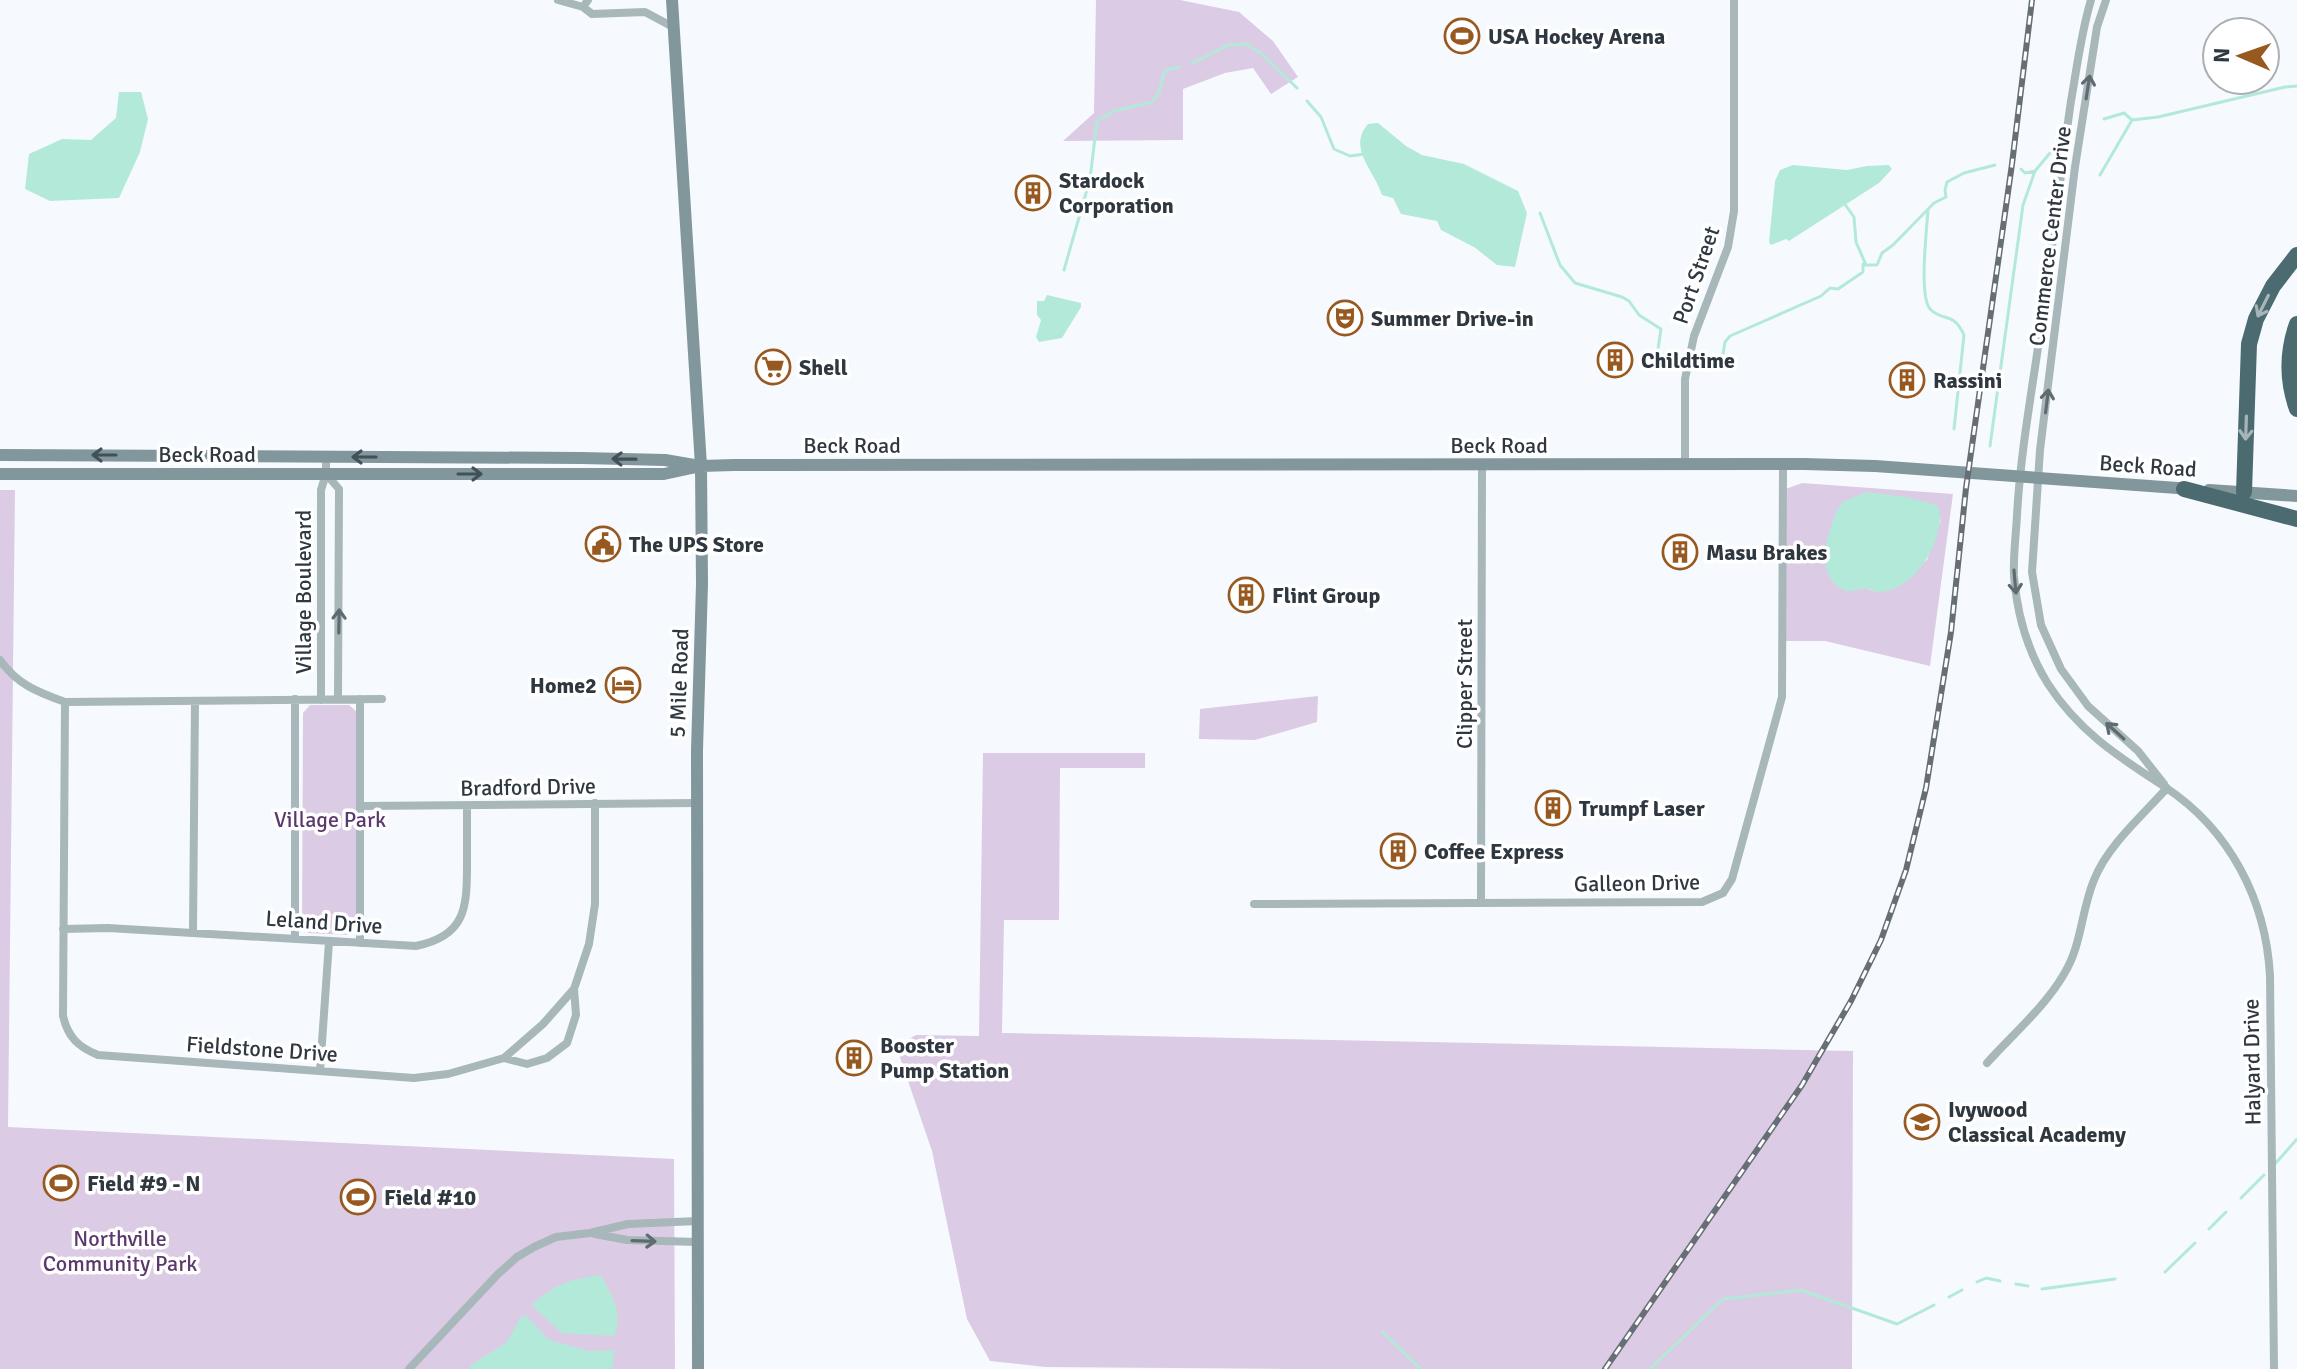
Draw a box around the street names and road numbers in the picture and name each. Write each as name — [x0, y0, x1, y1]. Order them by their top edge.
street label: Commerce Center Drive — [2023, 125, 2077, 347]
street label: Port Street — [1667, 222, 1725, 327]
street label: Beck Road — [803, 432, 901, 459]
street label: Beck Road — [1450, 432, 1548, 459]
street label: Beck Road — [158, 441, 256, 468]
street label: Beck Road — [2098, 449, 2198, 483]
street label: Village Boulevard — [290, 510, 317, 674]
street label: Clipper Street — [1451, 619, 1478, 749]
street label: 5 Mile Road — [664, 628, 694, 738]
street label: Bradford Drive — [460, 772, 596, 802]
street label: Galleon Drive — [1574, 868, 1700, 898]
street label: Leland Drive — [265, 904, 383, 940]
street label: Halyard Drive — [2237, 998, 2267, 1126]
street label: Fieldstone Drive — [185, 1030, 339, 1068]

